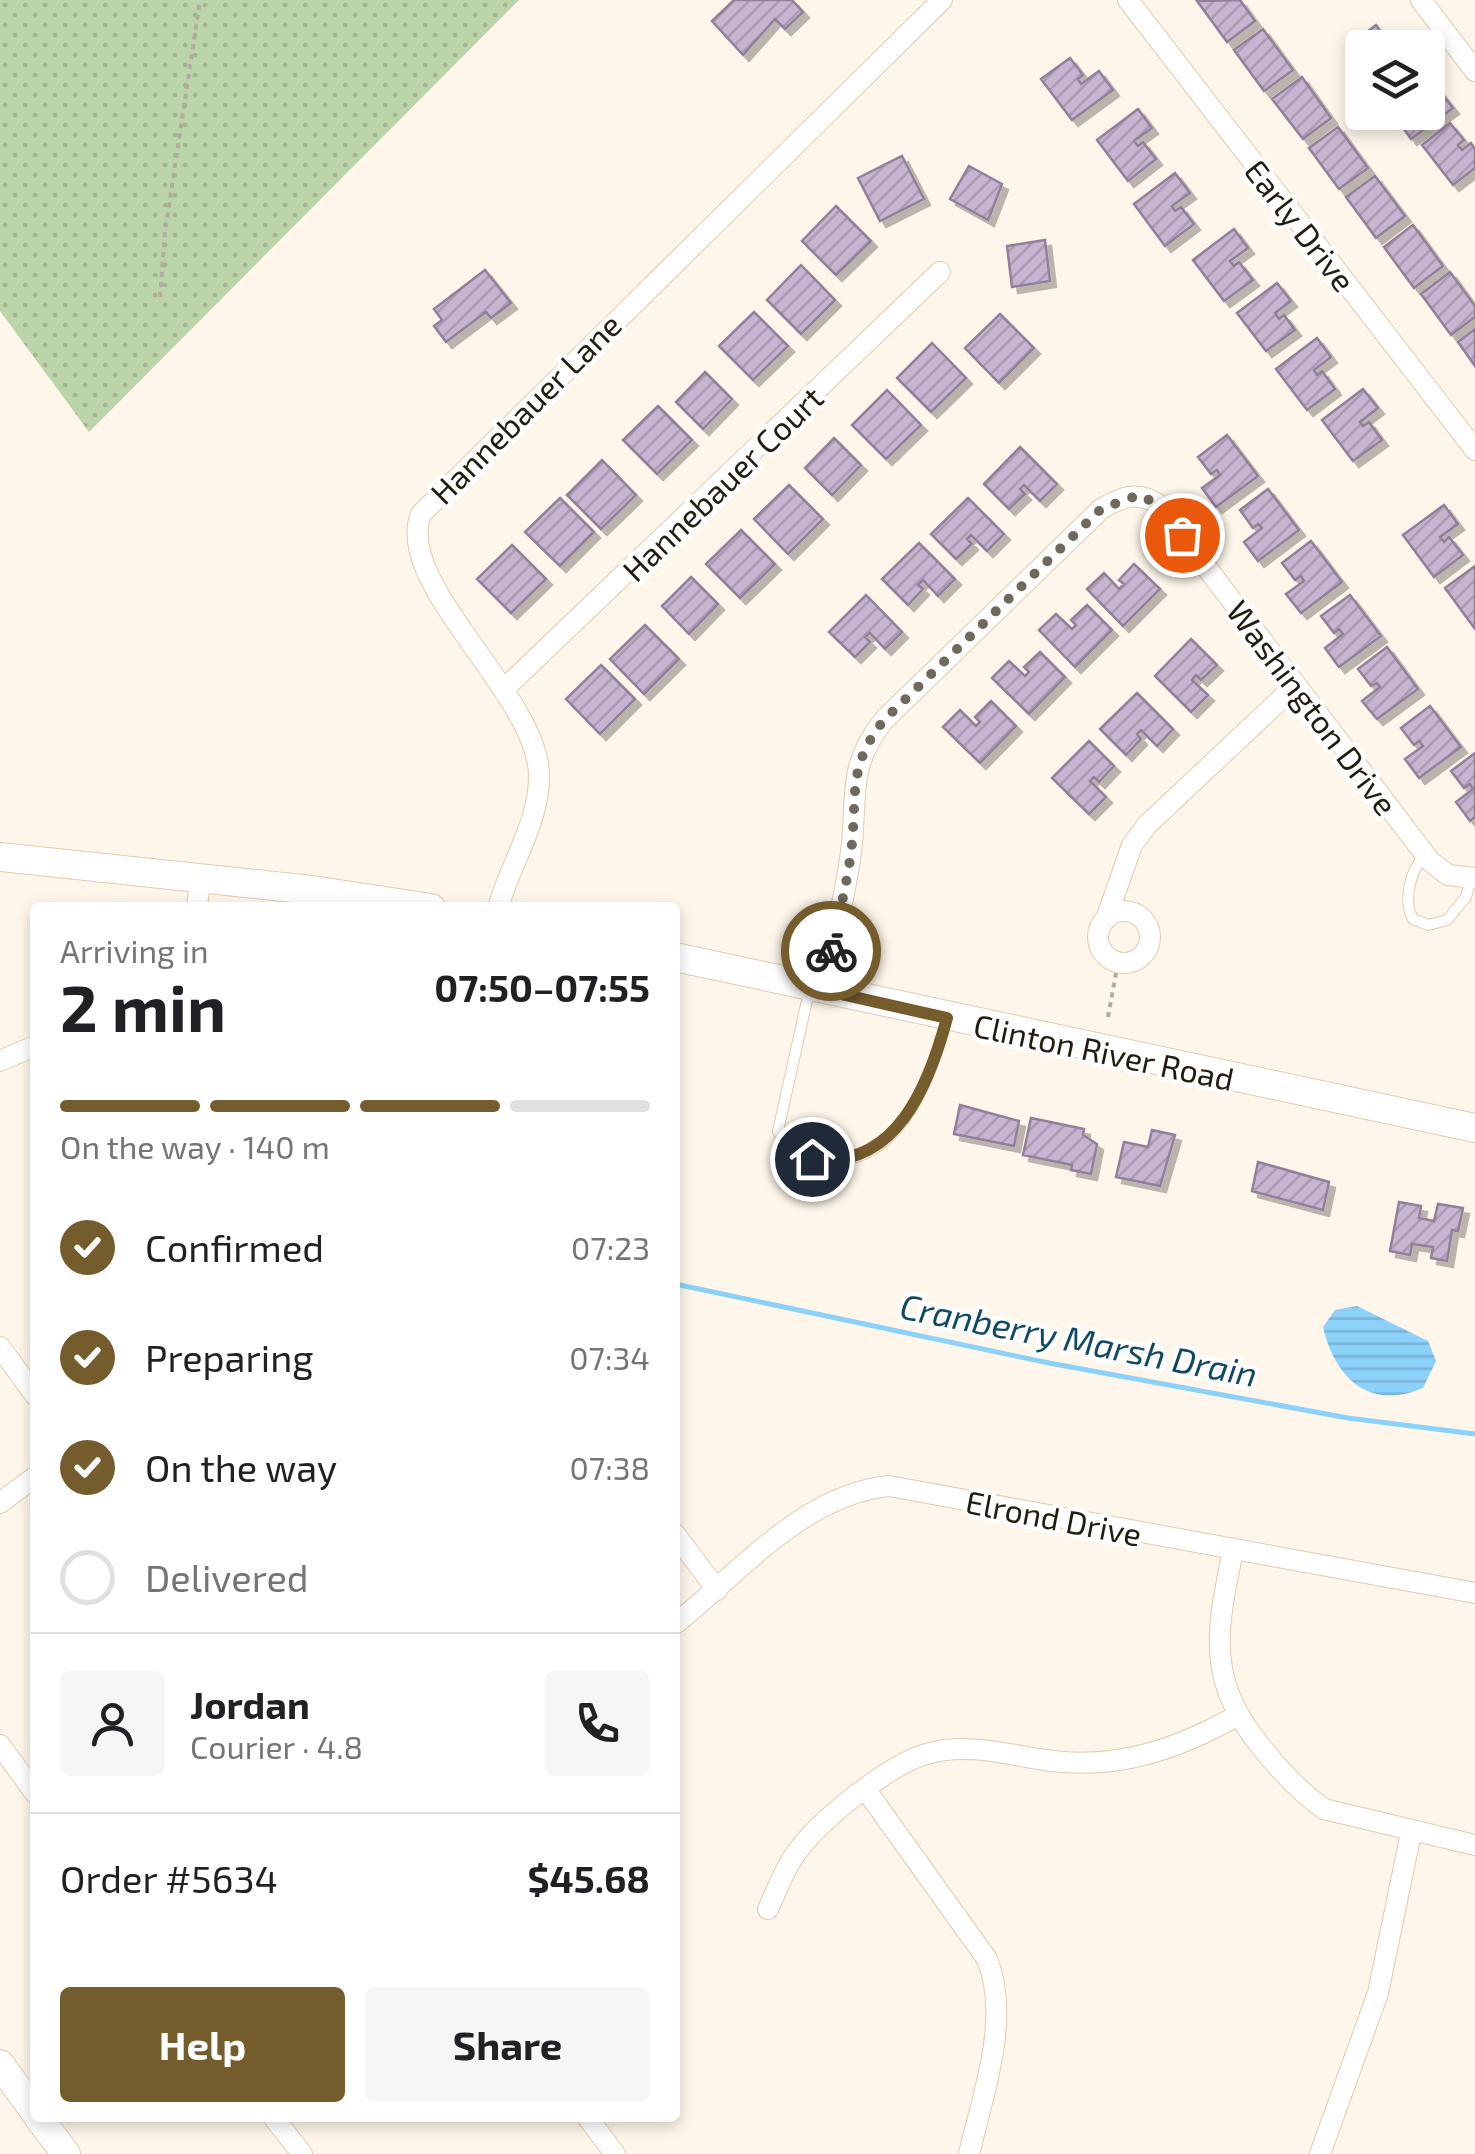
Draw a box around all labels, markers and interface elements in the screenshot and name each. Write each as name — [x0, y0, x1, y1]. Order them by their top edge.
map controls — [1345, 30, 1445, 130]
button: layers — [1345, 30, 1445, 130]
street label: Early Drive — [1238, 152, 1364, 298]
street label: Hannebauer Lane — [422, 305, 628, 511]
street label: Hannebauer Court — [614, 378, 830, 588]
pin — [1140, 493, 1225, 578]
icon: bag — [1155, 508, 1210, 563]
street label: Washington Drive — [1220, 592, 1406, 822]
courier — [781, 901, 881, 1001]
icon: bike — [804, 924, 859, 979]
text: Arriving in — [60, 931, 209, 969]
text: 07:50–07:55 — [434, 964, 650, 1010]
text: 2 min — [60, 967, 226, 1045]
street label: Clinton River Road — [970, 1005, 1238, 1097]
pin — [770, 1117, 855, 1202]
text: On the way · 140 m — [60, 1127, 330, 1165]
icon: home — [785, 1132, 840, 1187]
icon: check — [60, 1220, 115, 1275]
text: Confirmed — [145, 1224, 324, 1270]
text: 07:23 — [571, 1228, 650, 1266]
water label: Cranberry Marsh Drain — [897, 1284, 1261, 1395]
icon: check — [60, 1330, 115, 1385]
text: Preparing — [145, 1334, 313, 1380]
text: 07:34 — [569, 1338, 650, 1376]
icon: check — [60, 1440, 115, 1495]
text: On the way — [145, 1444, 337, 1490]
text: 07:38 — [570, 1448, 650, 1486]
street label: Elrond Drive — [963, 1481, 1145, 1553]
text: Delivered — [145, 1554, 309, 1600]
button: person — [60, 1671, 165, 1776]
button: phone — [545, 1671, 650, 1776]
text: Jordan — [190, 1681, 310, 1727]
text: Courier · 4.8 — [190, 1727, 363, 1765]
text: Order #5634 — [60, 1855, 278, 1901]
text: $45.68 — [527, 1855, 650, 1901]
button: Help — [60, 1987, 345, 2102]
button: Share — [365, 1987, 650, 2102]

